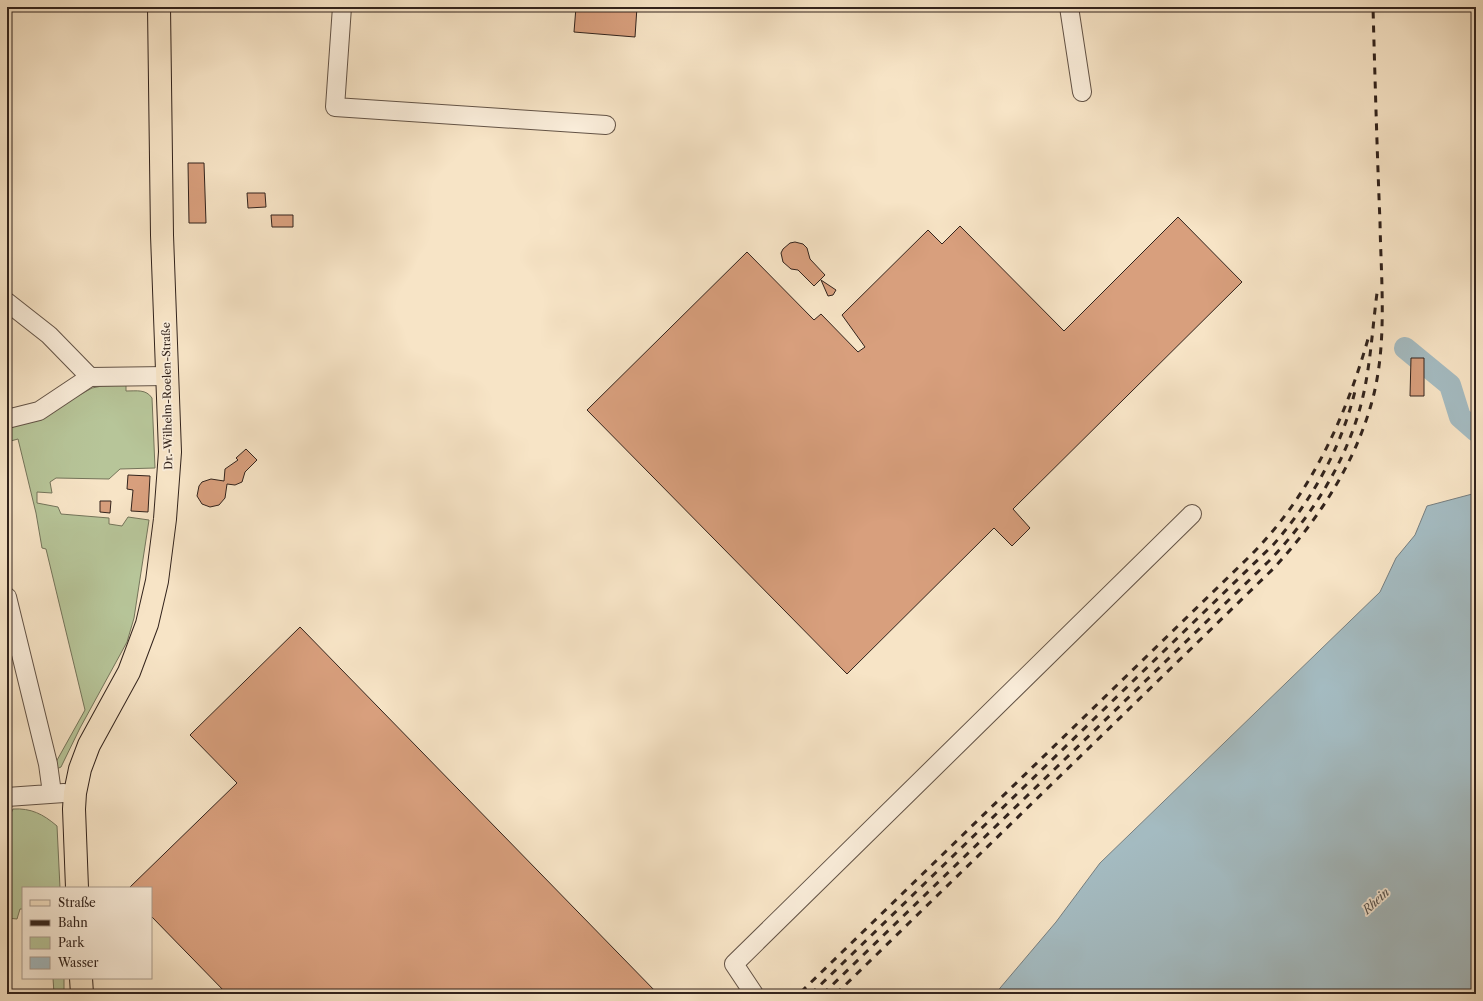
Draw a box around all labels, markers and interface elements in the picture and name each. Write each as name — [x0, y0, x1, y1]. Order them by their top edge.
street label: Dr.-Wilhelm-Roelen-Straße — [159, 322, 175, 470]
water label: Rhein — [1358, 884, 1392, 918]
legend — [22, 887, 152, 979]
text: Straße — [58, 895, 96, 910]
text: Bahn — [58, 915, 88, 930]
text: Park — [58, 935, 85, 950]
text: Wasser — [57, 955, 99, 970]

